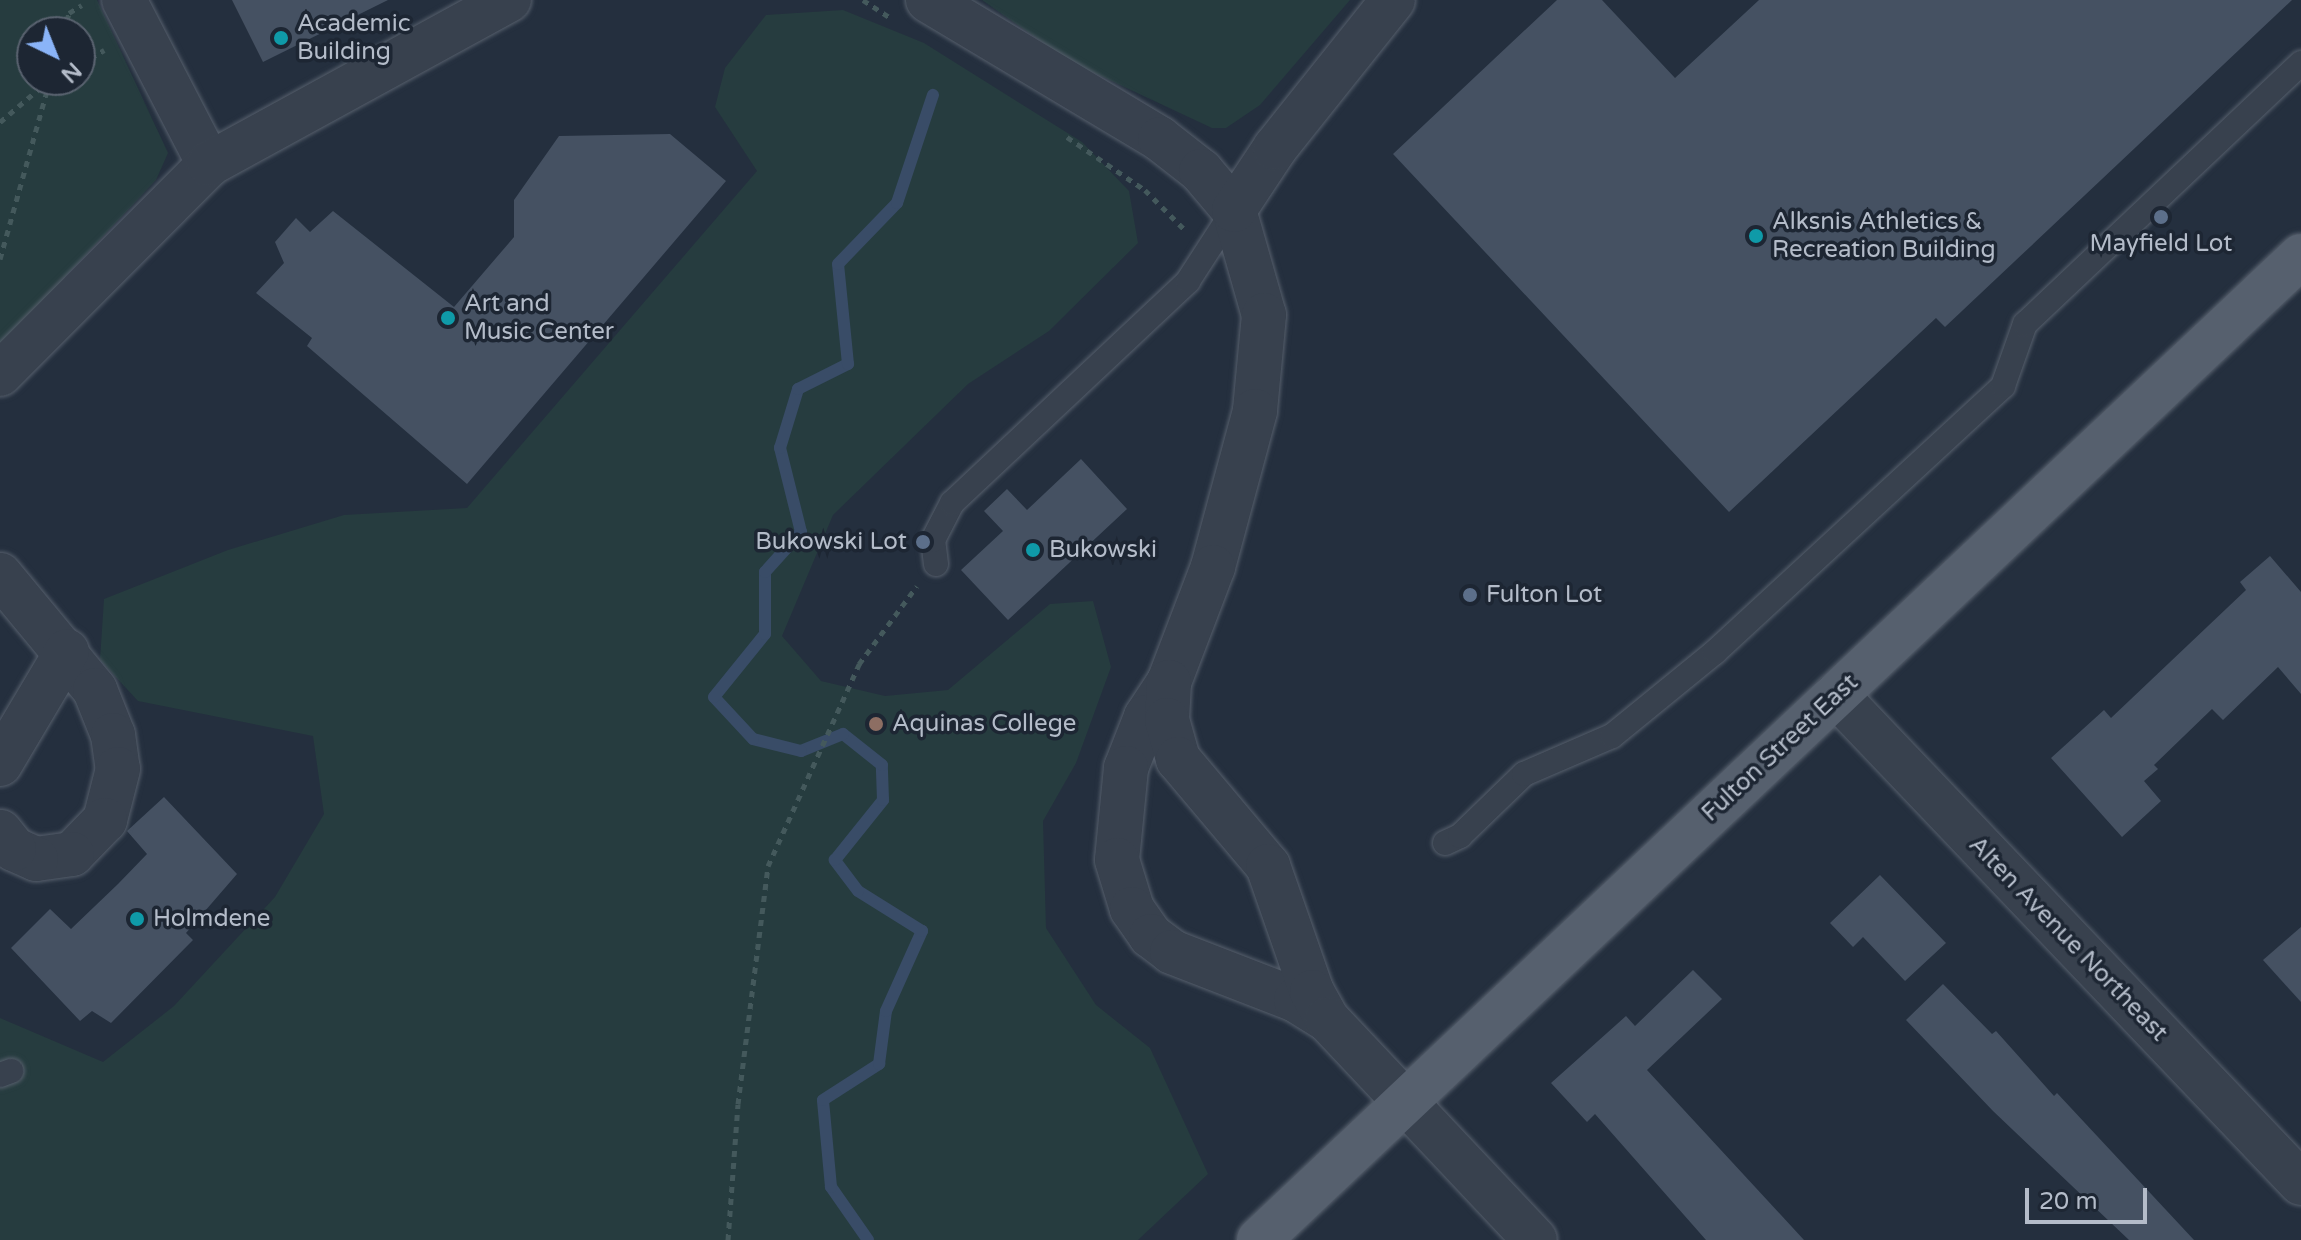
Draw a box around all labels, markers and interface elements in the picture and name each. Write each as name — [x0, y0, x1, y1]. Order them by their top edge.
place label: Academic Building — [297, 10, 410, 66]
north arrow — [16, 16, 96, 96]
marker: Academic Building — [272, 29, 290, 47]
text: N — [56, 57, 86, 88]
place label: Alksnis Athletics & Recreation Building — [1772, 208, 1996, 264]
marker: Mayfield Lot — [2152, 208, 2170, 226]
marker: Alksnis Athletics & Recreation Building — [1747, 227, 1765, 245]
place label: Mayfield Lot — [2089, 230, 2233, 258]
place label: Art and Music Center — [464, 290, 614, 346]
marker: Art and Music Center — [439, 309, 457, 327]
place label: Bukowski Lot — [755, 528, 907, 556]
marker: Bukowski Lot — [914, 533, 932, 551]
place label: Bukowski — [1049, 536, 1157, 564]
marker: Bukowski — [1024, 541, 1042, 559]
place label: Fulton Lot — [1486, 581, 1602, 609]
marker: Fulton Lot — [1461, 586, 1479, 604]
street label: Fulton Street East — [1696, 668, 1864, 828]
place label: Aquinas College — [892, 710, 1076, 738]
marker: Aquinas College — [867, 715, 885, 733]
street label: Alten Avenue Northeast — [1963, 831, 2173, 1047]
place label: Holmdene — [153, 905, 270, 933]
marker: Holmdene — [128, 910, 146, 928]
scale bar — [2029, 1172, 2151, 1222]
text: 20 m — [2039, 1187, 2097, 1216]

